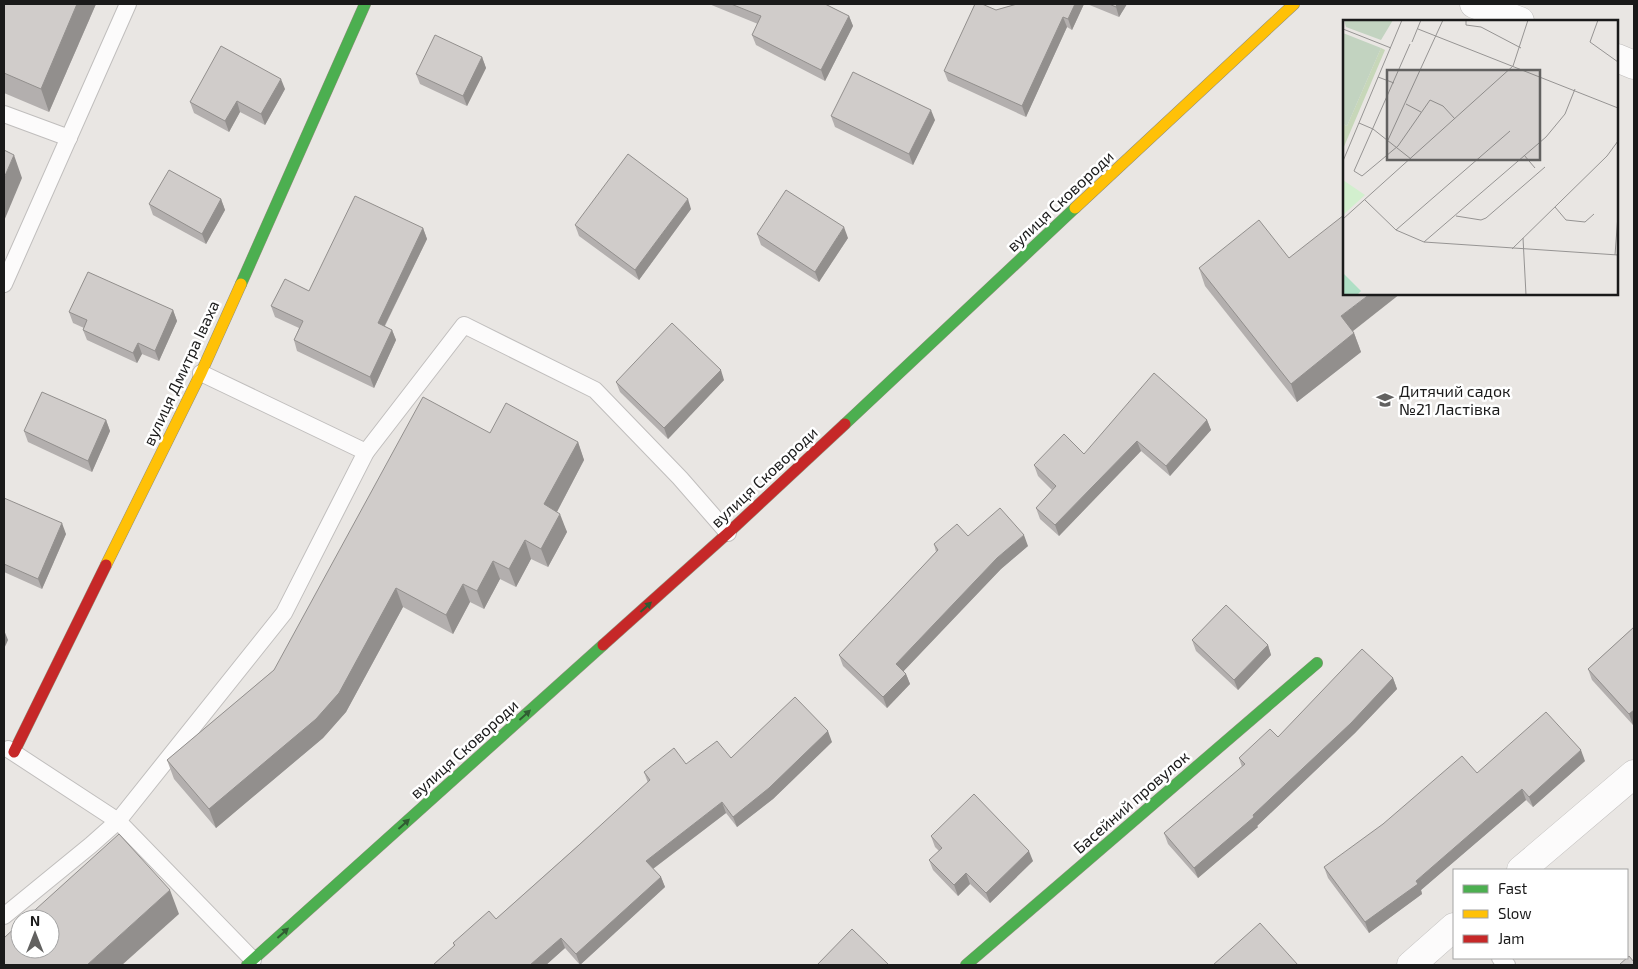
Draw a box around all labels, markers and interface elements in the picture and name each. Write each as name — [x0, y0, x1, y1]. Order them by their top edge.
inset map — [1343, 20, 1618, 295]
street label: вулиця Сковороди — [1002, 146, 1118, 256]
street label: вулиця Дмитра Іваха — [139, 297, 223, 449]
place label: Дитячий садок №21 Ластівка — [1399, 381, 1511, 418]
school or university icon: Дитячий садок №21 Ластівка — [1375, 390, 1395, 410]
street label: вулиця Сковороди — [706, 422, 822, 532]
one-way arrow — [639, 601, 652, 612]
street label: вулиця Сковороди — [406, 695, 522, 803]
one-way arrow — [519, 709, 531, 721]
street label: Басейний провулок — [1069, 746, 1193, 858]
one-way arrow — [398, 818, 410, 830]
legend — [1453, 869, 1628, 959]
text: Fast — [1498, 879, 1528, 897]
text: Slow — [1498, 904, 1532, 922]
north arrow — [10, 909, 60, 959]
text: N — [30, 912, 40, 929]
one-way arrow — [277, 927, 289, 939]
text: Jam — [1498, 929, 1524, 947]

